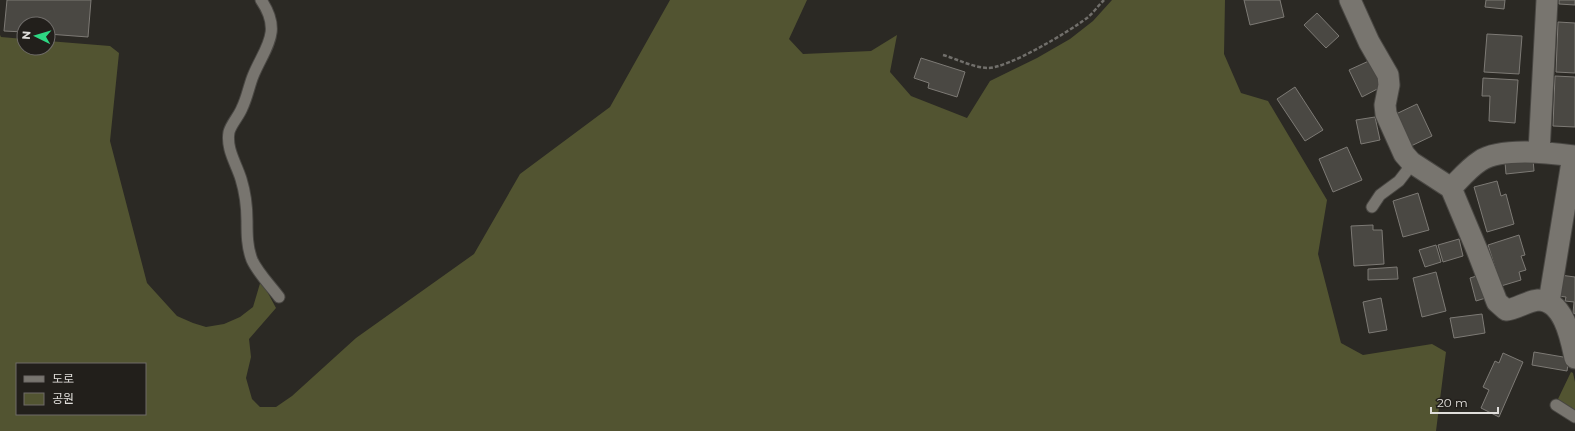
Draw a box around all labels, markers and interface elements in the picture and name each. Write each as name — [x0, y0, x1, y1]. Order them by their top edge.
north arrow — [16, 16, 56, 56]
text: N — [19, 30, 33, 40]
legend — [16, 363, 146, 415]
text: 도로 — [52, 371, 74, 386]
scale bar — [1431, 389, 1498, 415]
text: 공원 — [52, 391, 74, 406]
text: 20 m — [1437, 395, 1468, 410]

